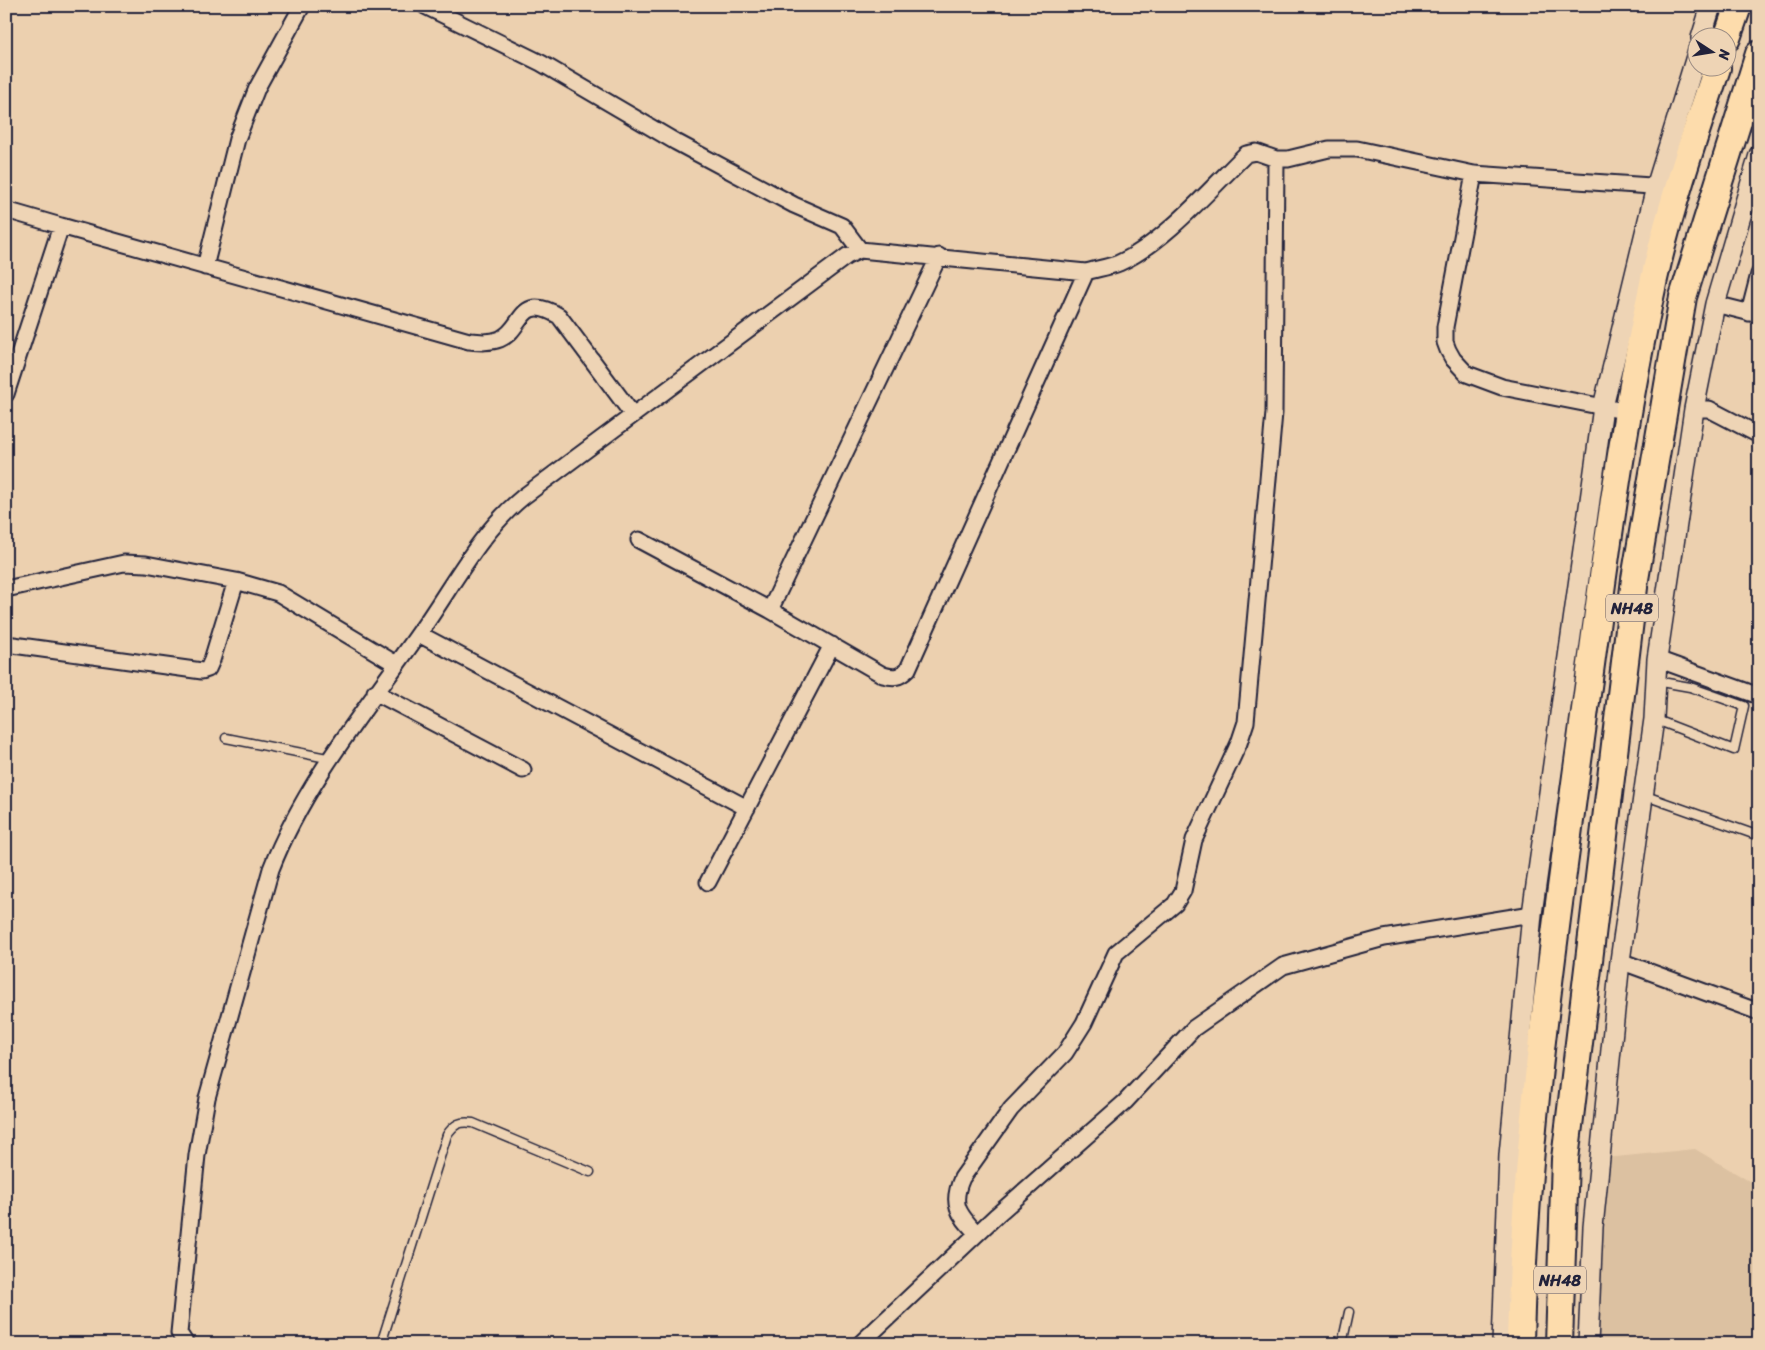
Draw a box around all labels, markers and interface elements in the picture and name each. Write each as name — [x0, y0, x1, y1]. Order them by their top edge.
north arrow — [1688, 28, 1738, 78]
text: N — [1711, 46, 1738, 62]
road number: NH48 — [1606, 594, 1658, 622]
road number: NH48 — [1534, 1266, 1586, 1294]

